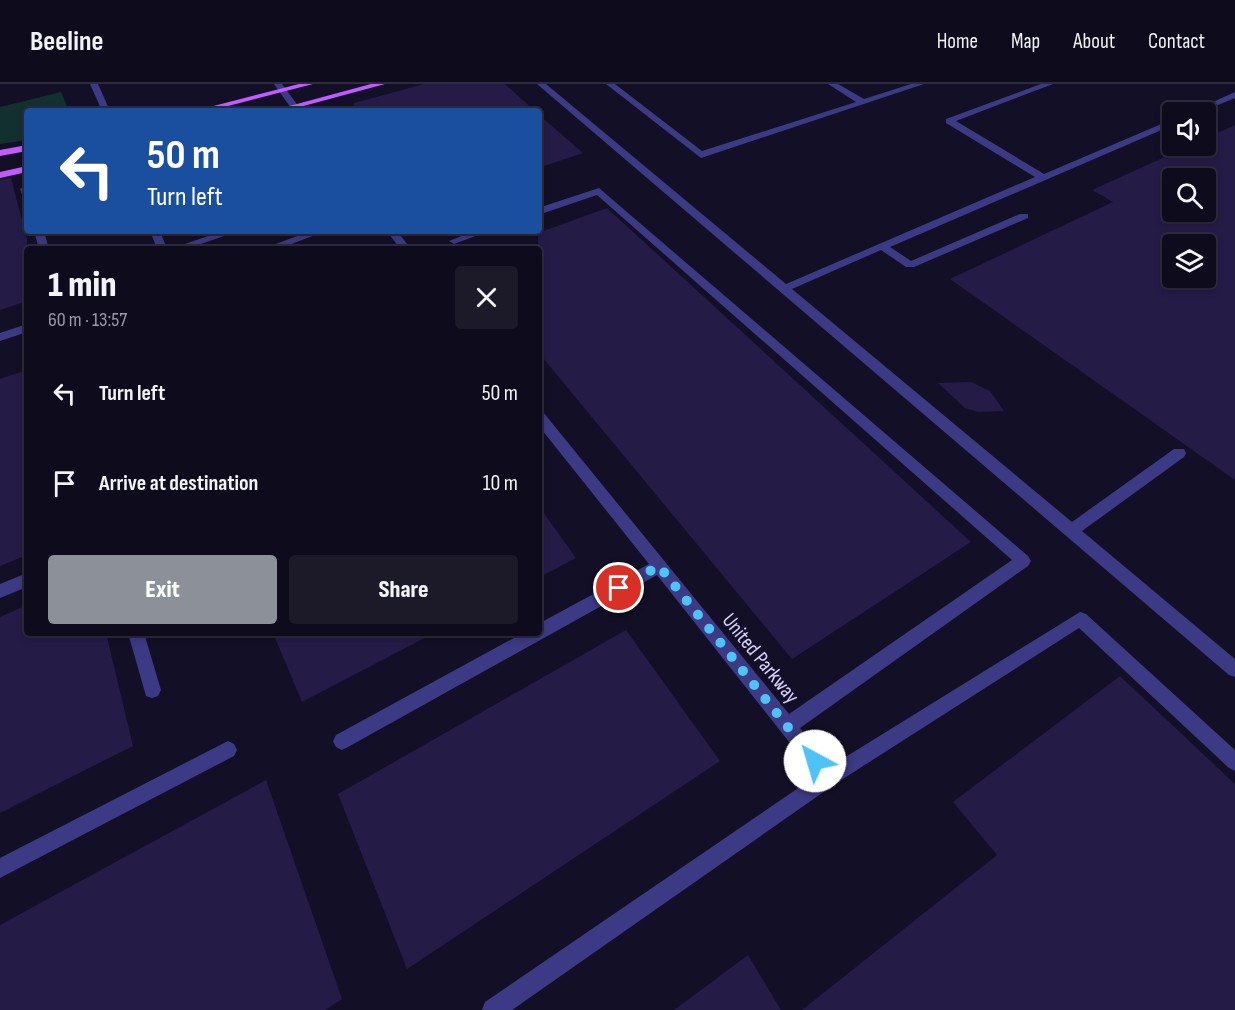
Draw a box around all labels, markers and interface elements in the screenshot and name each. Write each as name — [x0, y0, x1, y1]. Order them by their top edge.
text: Beeline — [30, 25, 103, 58]
text: Home — [937, 29, 978, 54]
text: Map — [1011, 29, 1040, 54]
text: About — [1073, 29, 1115, 54]
text: Contact — [1148, 29, 1205, 54]
map controls — [1162, 102, 1216, 288]
button: sound — [1162, 102, 1216, 156]
text: 50 m — [147, 130, 220, 181]
icon: left — [48, 132, 126, 210]
button: search — [1162, 168, 1216, 222]
text: Turn left — [147, 181, 223, 213]
button: layers — [1162, 234, 1216, 288]
text: 1 min — [48, 264, 116, 307]
button: close — [455, 266, 518, 329]
text: 60 m · 13:57 — [48, 308, 127, 332]
icon: left — [48, 377, 81, 410]
text: Turn left — [99, 380, 165, 407]
text: 50 m — [482, 380, 518, 407]
icon: arrive — [48, 467, 81, 500]
text: Arrive at destination — [99, 470, 258, 497]
text: 10 m — [483, 470, 518, 497]
button: Exit — [48, 555, 277, 624]
button: Share — [289, 555, 518, 624]
pin — [593, 562, 644, 613]
icon: arrive — [602, 571, 635, 604]
street label: United Parkway — [717, 608, 804, 708]
position arrow — [783, 729, 847, 793]

